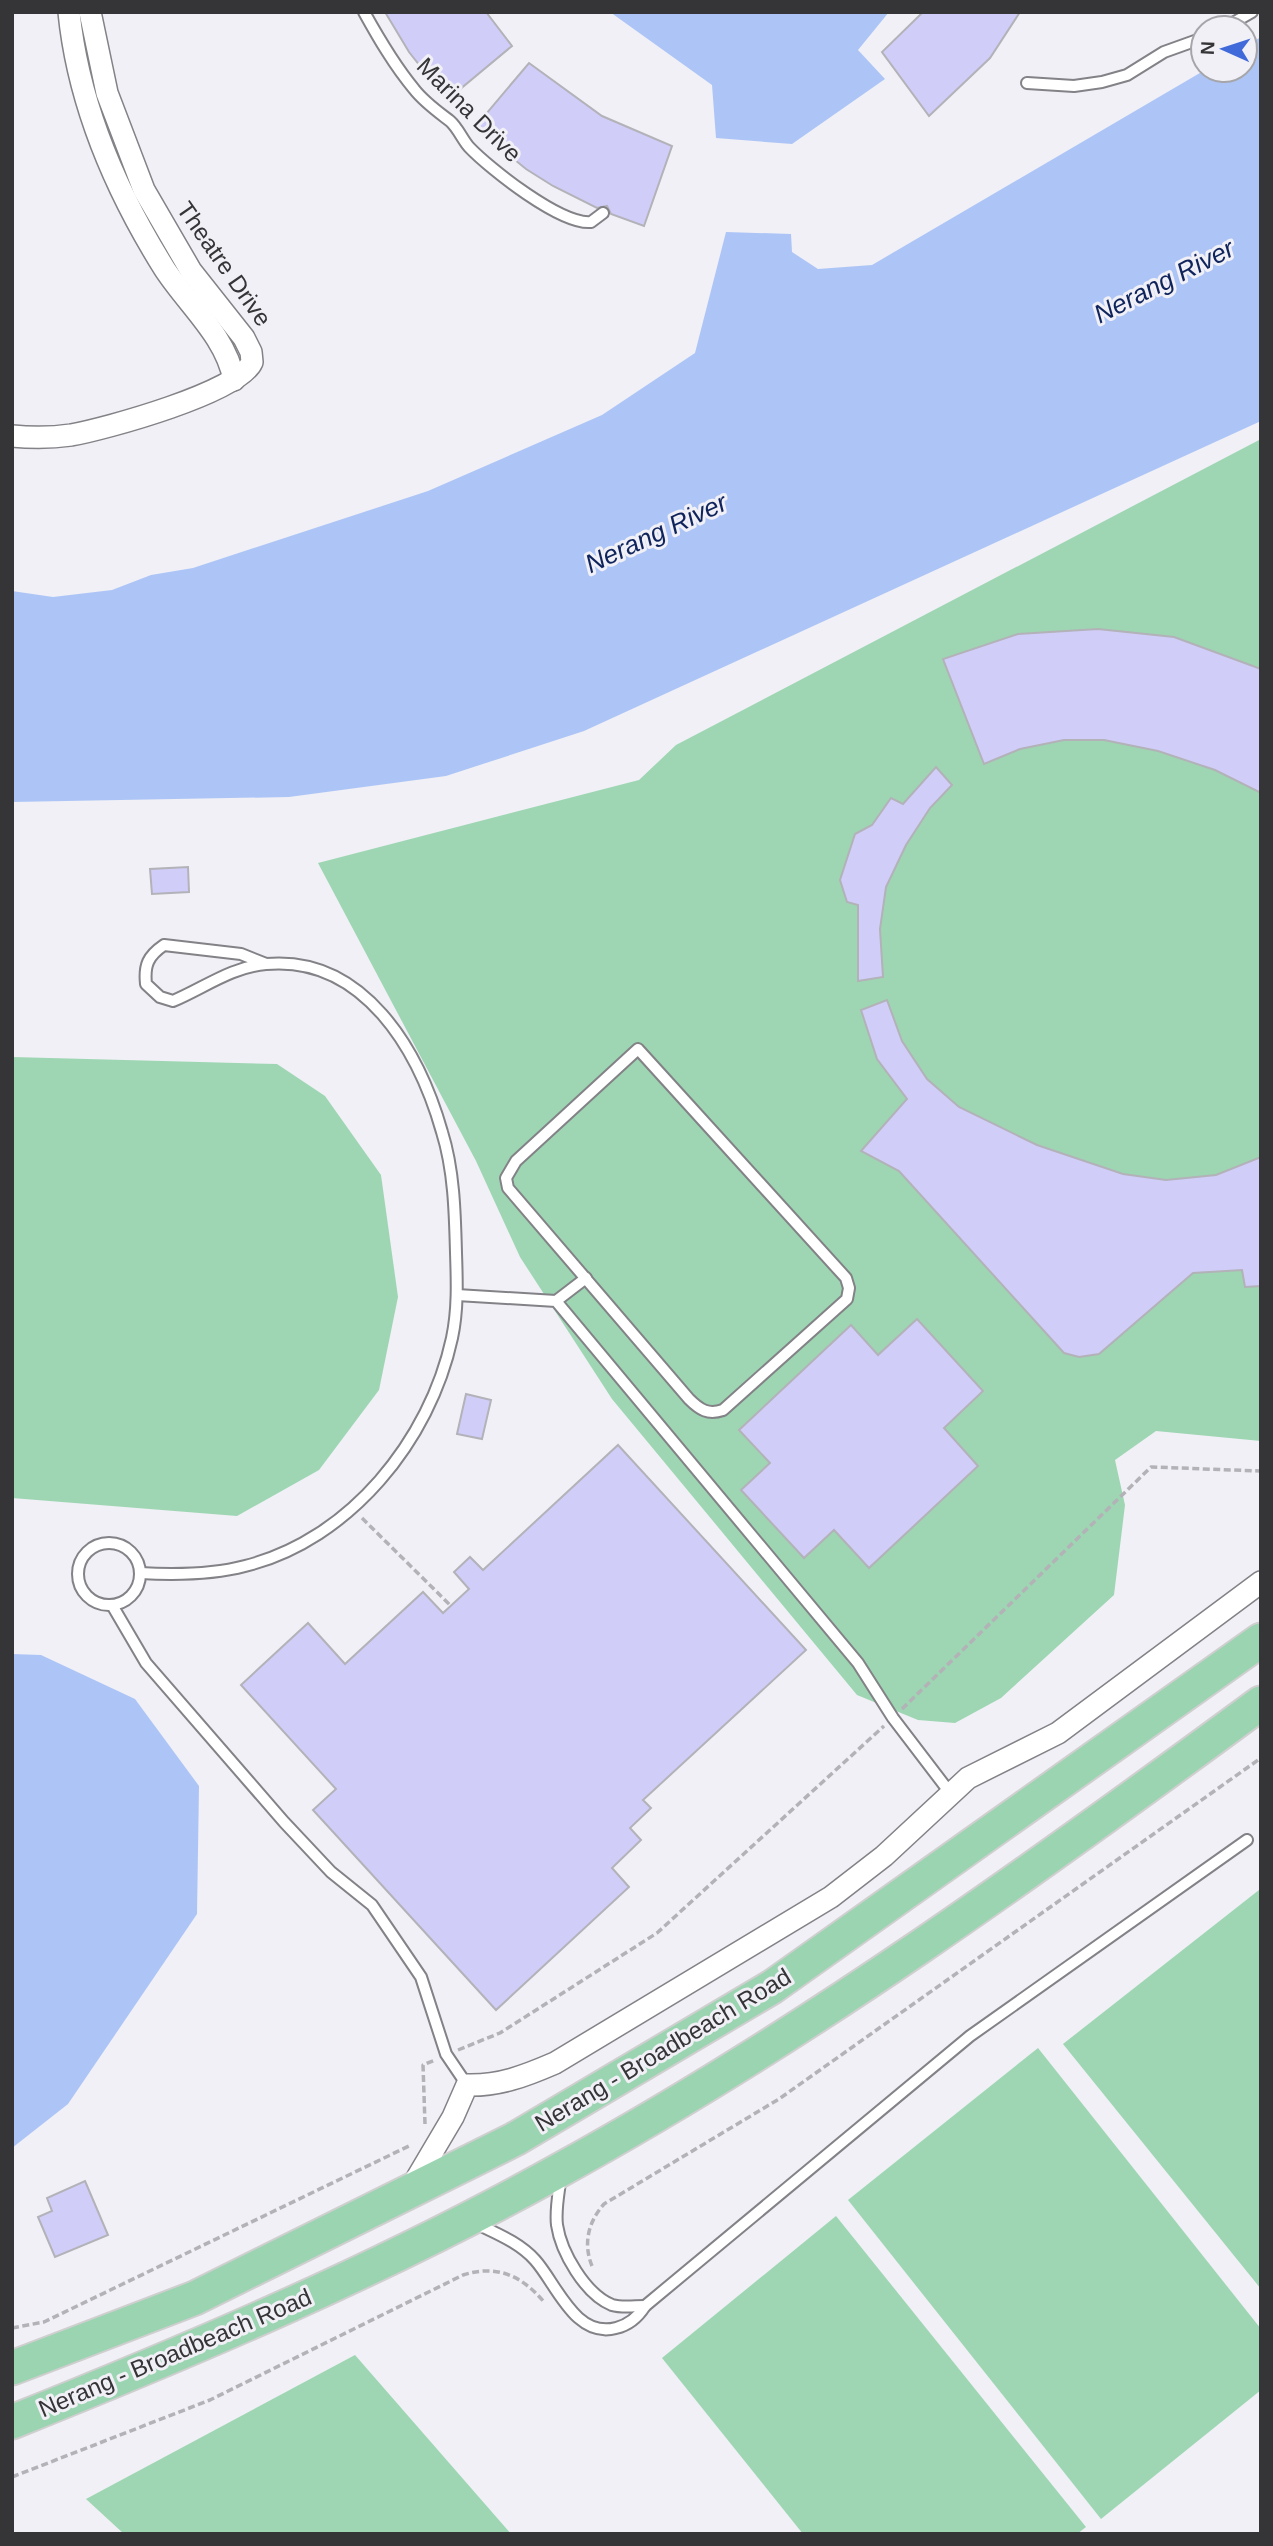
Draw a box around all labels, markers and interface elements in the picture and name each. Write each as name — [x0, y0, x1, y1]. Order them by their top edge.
north arrow — [1189, 14, 1259, 84]
text: N — [1197, 41, 1218, 56]
street label: Marina Drive — [412, 52, 527, 167]
street label: Theatre Drive — [172, 196, 277, 331]
water label: Nerang River — [1089, 232, 1240, 329]
water label: Nerang River — [580, 486, 733, 579]
street label: Nerang - Broadbeach Road — [530, 1962, 795, 2137]
street label: Nerang - Broadbeach Road — [34, 2283, 315, 2422]

